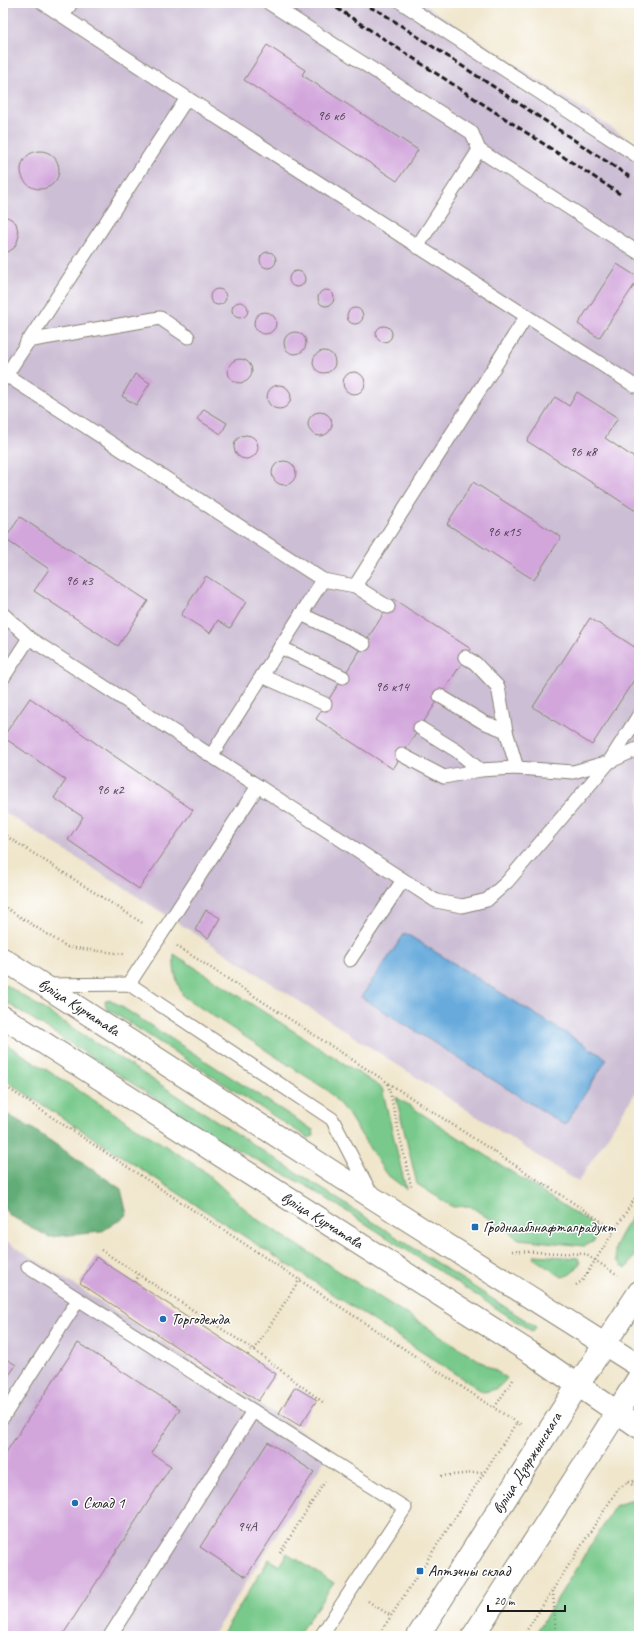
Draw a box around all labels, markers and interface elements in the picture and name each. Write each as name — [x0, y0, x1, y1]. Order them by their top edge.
house number: 96 к6 — [317, 107, 345, 124]
house number: 96 к8 — [569, 443, 598, 460]
house number: 96 к15 — [487, 523, 522, 540]
house number: 96 к3 — [65, 572, 94, 589]
house number: 96 к14 — [375, 678, 411, 695]
house number: 96 к2 — [96, 781, 125, 798]
street label: вуліца Курчатава — [35, 973, 125, 1041]
street label: вуліца Курчатава — [277, 1187, 368, 1254]
place label: Гроднааблнафтапрадукт — [483, 1217, 617, 1237]
marker: Гроднааблнафтапрадукт — [470, 1222, 480, 1232]
place label: Торгодежда — [171, 1309, 230, 1329]
marker: Торгодежда — [158, 1314, 168, 1324]
street label: вуліца Дзяржынскага — [488, 1407, 567, 1517]
place label: Склад 1 — [83, 1493, 125, 1513]
marker: Склад 1 — [70, 1498, 80, 1508]
house number: 94А — [237, 1518, 258, 1535]
place label: Аптэчны склад — [428, 1561, 512, 1581]
marker: Аптэчны склад — [415, 1566, 425, 1576]
scale bar — [488, 1587, 565, 1613]
text: 20 m — [494, 1593, 516, 1609]

